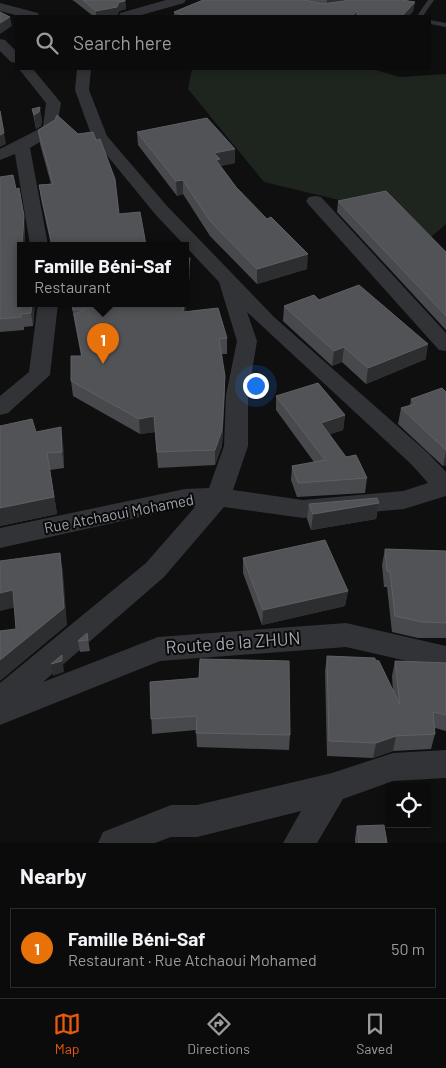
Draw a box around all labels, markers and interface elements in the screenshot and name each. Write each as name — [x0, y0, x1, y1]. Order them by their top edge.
search box — [15, 15, 431, 70]
icon: search — [33, 29, 61, 57]
text: Search here — [73, 31, 172, 54]
popup — [17, 242, 189, 307]
text: Famille Béni-Saf — [34, 254, 172, 277]
text: Restaurant — [34, 277, 111, 296]
pin: 1 — [87, 323, 119, 364]
your location — [243, 373, 269, 399]
street label: Rue Atchaoui Mohamed — [42, 490, 195, 536]
street label: Route de la ZHUN — [165, 626, 301, 658]
map controls — [386, 783, 431, 828]
button: locate — [386, 783, 431, 828]
text: Nearby — [20, 863, 86, 888]
text: Famille Béni-Saf — [68, 927, 205, 950]
text: 1 — [34, 939, 40, 958]
text: 50 m — [391, 939, 425, 958]
text: Restaurant · Rue Atchaoui Mohamed — [68, 950, 317, 969]
tab: Map — [53, 1010, 81, 1057]
tab: Directions — [187, 1010, 250, 1057]
tab: Saved — [356, 1010, 393, 1057]

